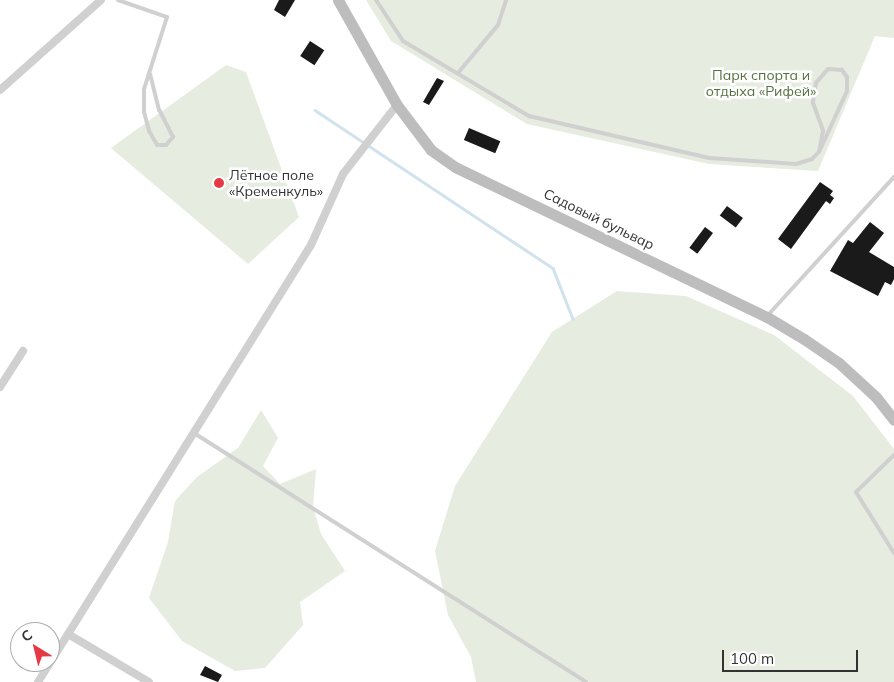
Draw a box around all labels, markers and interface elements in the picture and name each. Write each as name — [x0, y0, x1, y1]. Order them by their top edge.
park label: Парк спорта и отдыха «Рифей» — [706, 67, 816, 100]
place label: Лётное поле «Кременкуль» — [229, 167, 323, 200]
marker: Лётное поле «Кременкуль» — [213, 177, 225, 189]
street label: Садовый бульвар — [541, 185, 657, 253]
north arrow — [10, 622, 60, 672]
text: С — [18, 626, 36, 646]
scale bar — [724, 640, 860, 672]
text: 100 m — [730, 649, 774, 668]

